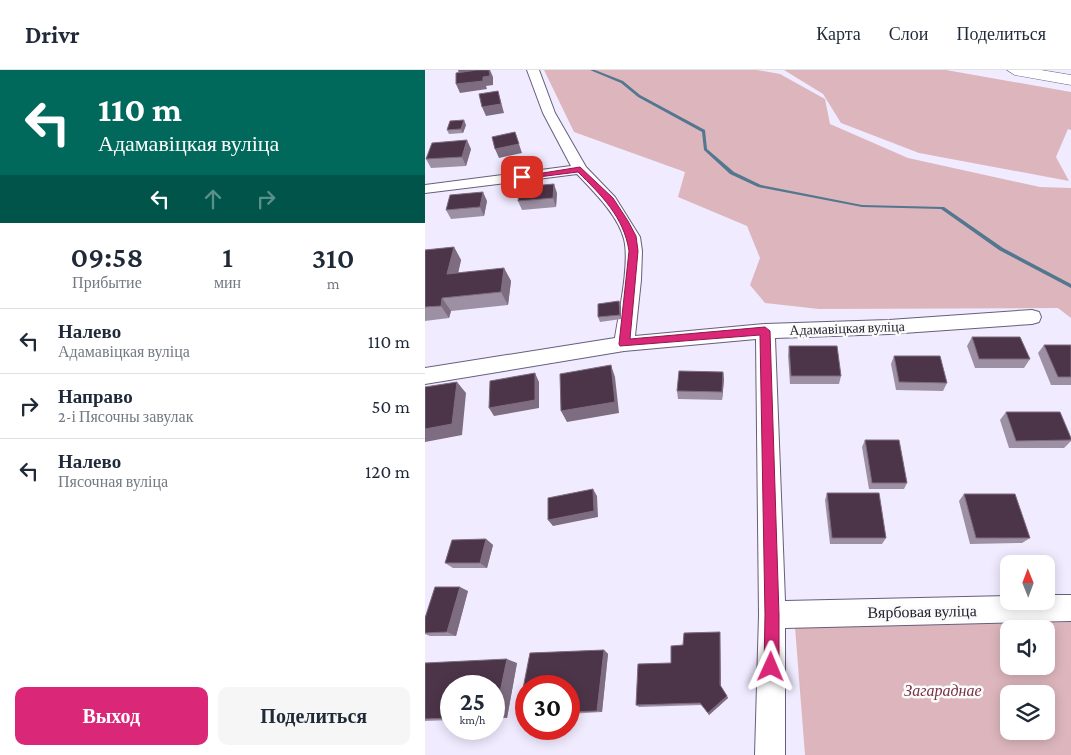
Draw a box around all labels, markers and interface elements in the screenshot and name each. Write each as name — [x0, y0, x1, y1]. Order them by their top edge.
text: Drivr — [25, 21, 80, 48]
text: Карта — [816, 24, 861, 44]
text: Слои — [889, 24, 928, 44]
text: Поделиться — [956, 24, 1046, 44]
icon: left — [15, 90, 80, 155]
text: 110 m — [98, 90, 182, 129]
text: Адамавіцкая вуліца — [98, 131, 279, 156]
pin — [501, 156, 543, 198]
icon: arrive — [508, 163, 536, 191]
icon: left — [146, 185, 174, 213]
icon: ahead — [199, 185, 227, 213]
icon: right — [252, 185, 280, 213]
text: 09:58 — [70, 240, 143, 273]
text: 1 — [222, 240, 233, 273]
text: 310 — [312, 241, 355, 274]
text: Прибытие — [72, 274, 142, 291]
text: мин — [214, 274, 241, 291]
text: m — [327, 275, 340, 292]
street label: Адамавіцкая вуліца — [789, 318, 906, 338]
text: Налево — [58, 321, 121, 342]
icon: left — [15, 327, 43, 355]
text: 110 m — [368, 331, 410, 352]
text: Адамавіцкая вуліца — [58, 343, 190, 360]
text: Направо — [58, 386, 133, 407]
icon: right — [15, 392, 43, 420]
text: 50 m — [371, 396, 410, 417]
text: 2-і Пясочны завулак — [58, 408, 193, 425]
text: Налево — [58, 451, 121, 472]
icon: left — [15, 457, 43, 485]
text: 120 m — [365, 461, 410, 482]
text: Пясочная вуліца — [58, 473, 168, 490]
north arrow — [1000, 555, 1055, 610]
map controls — [1000, 555, 1055, 740]
street label: Вярбовая вуліца — [867, 602, 977, 622]
button: sound — [1000, 620, 1055, 675]
position arrow — [744, 640, 796, 692]
speed limit sign: 30 — [515, 675, 580, 740]
park label: Загараднае — [904, 682, 982, 700]
button: layers — [1000, 685, 1055, 740]
button: Выход — [15, 687, 208, 745]
button: Поделиться — [218, 687, 410, 745]
text: 25 — [460, 688, 485, 715]
text: km/h — [460, 713, 485, 727]

